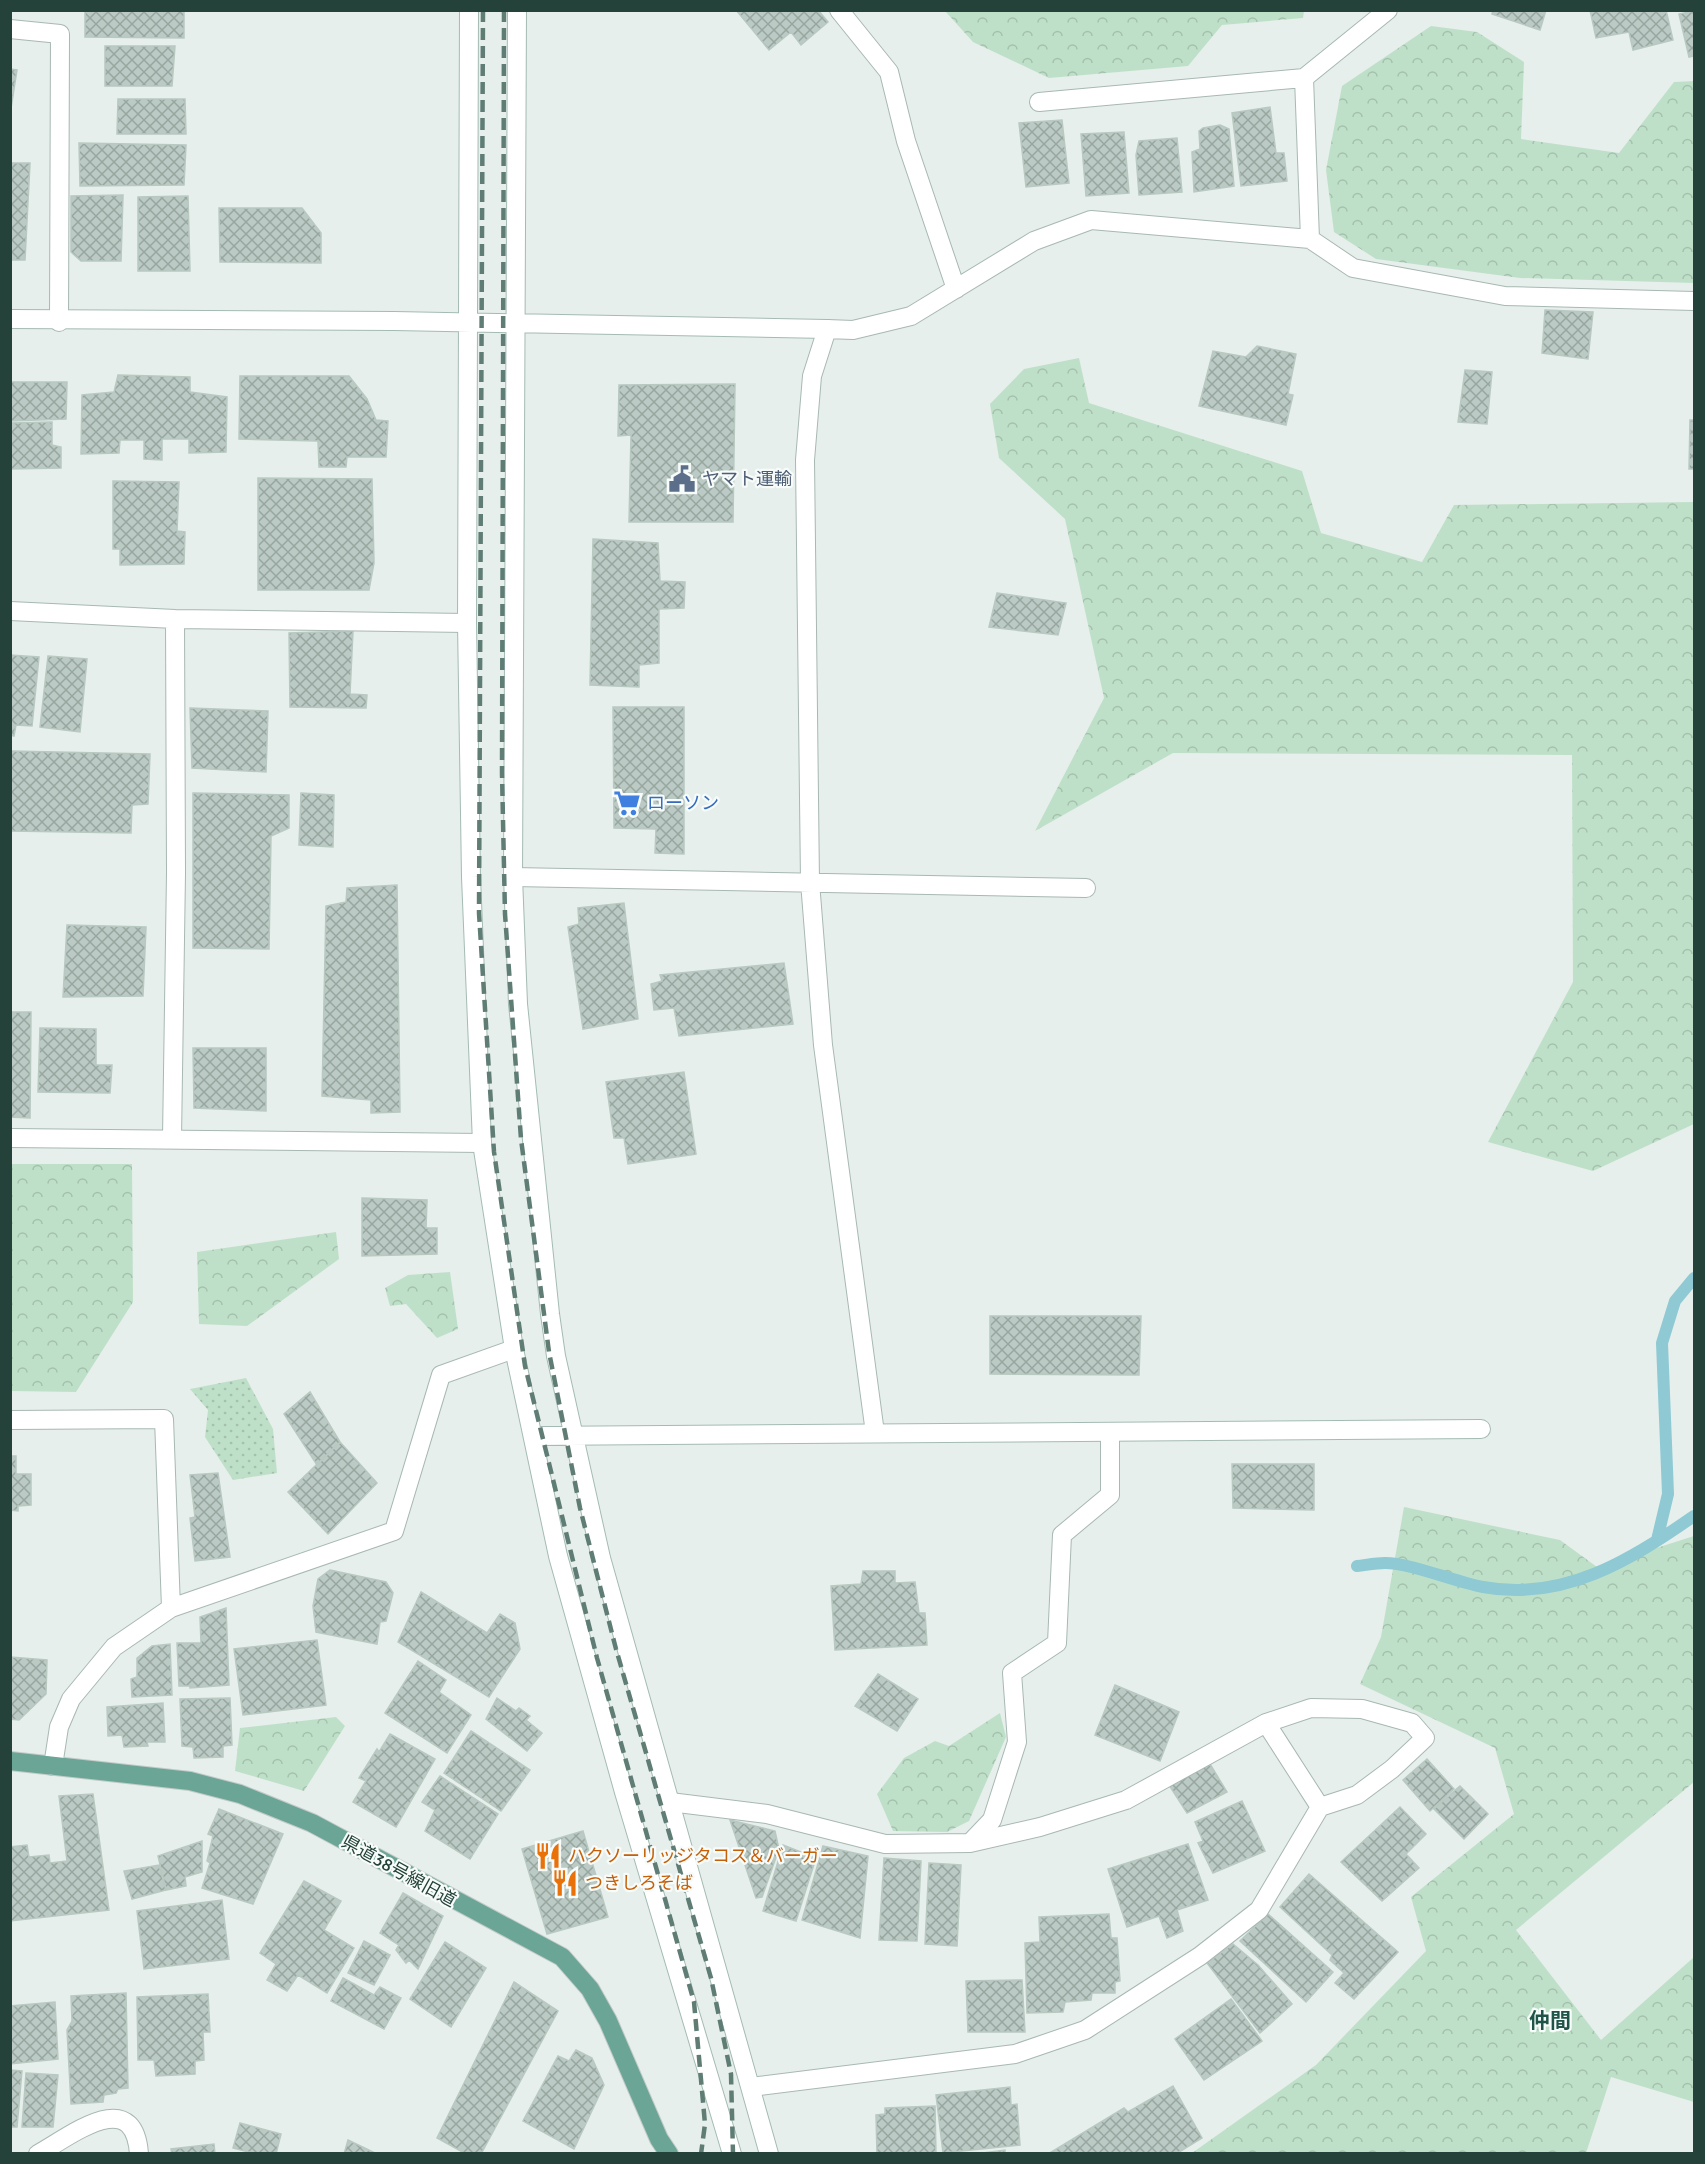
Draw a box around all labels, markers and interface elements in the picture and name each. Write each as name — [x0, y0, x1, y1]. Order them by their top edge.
public building icon: ヤマト運輸 — [667, 464, 697, 494]
place label: ヤマト運輸 — [702, 468, 792, 490]
supermarket icon: ローソン — [612, 788, 642, 818]
place label: ローソン — [647, 792, 719, 814]
street label: 県道38号線旧道 — [338, 1830, 460, 1912]
restaurant icon: ハクソーリッジタコス＆バーガー — [533, 1841, 563, 1871]
place label: ハクソーリッジタコス＆バーガー — [568, 1845, 838, 1867]
restaurant icon: つきしろそば — [550, 1868, 580, 1898]
place label: つきしろそば — [585, 1872, 693, 1894]
district label: 仲間 — [1529, 2008, 1571, 2034]

